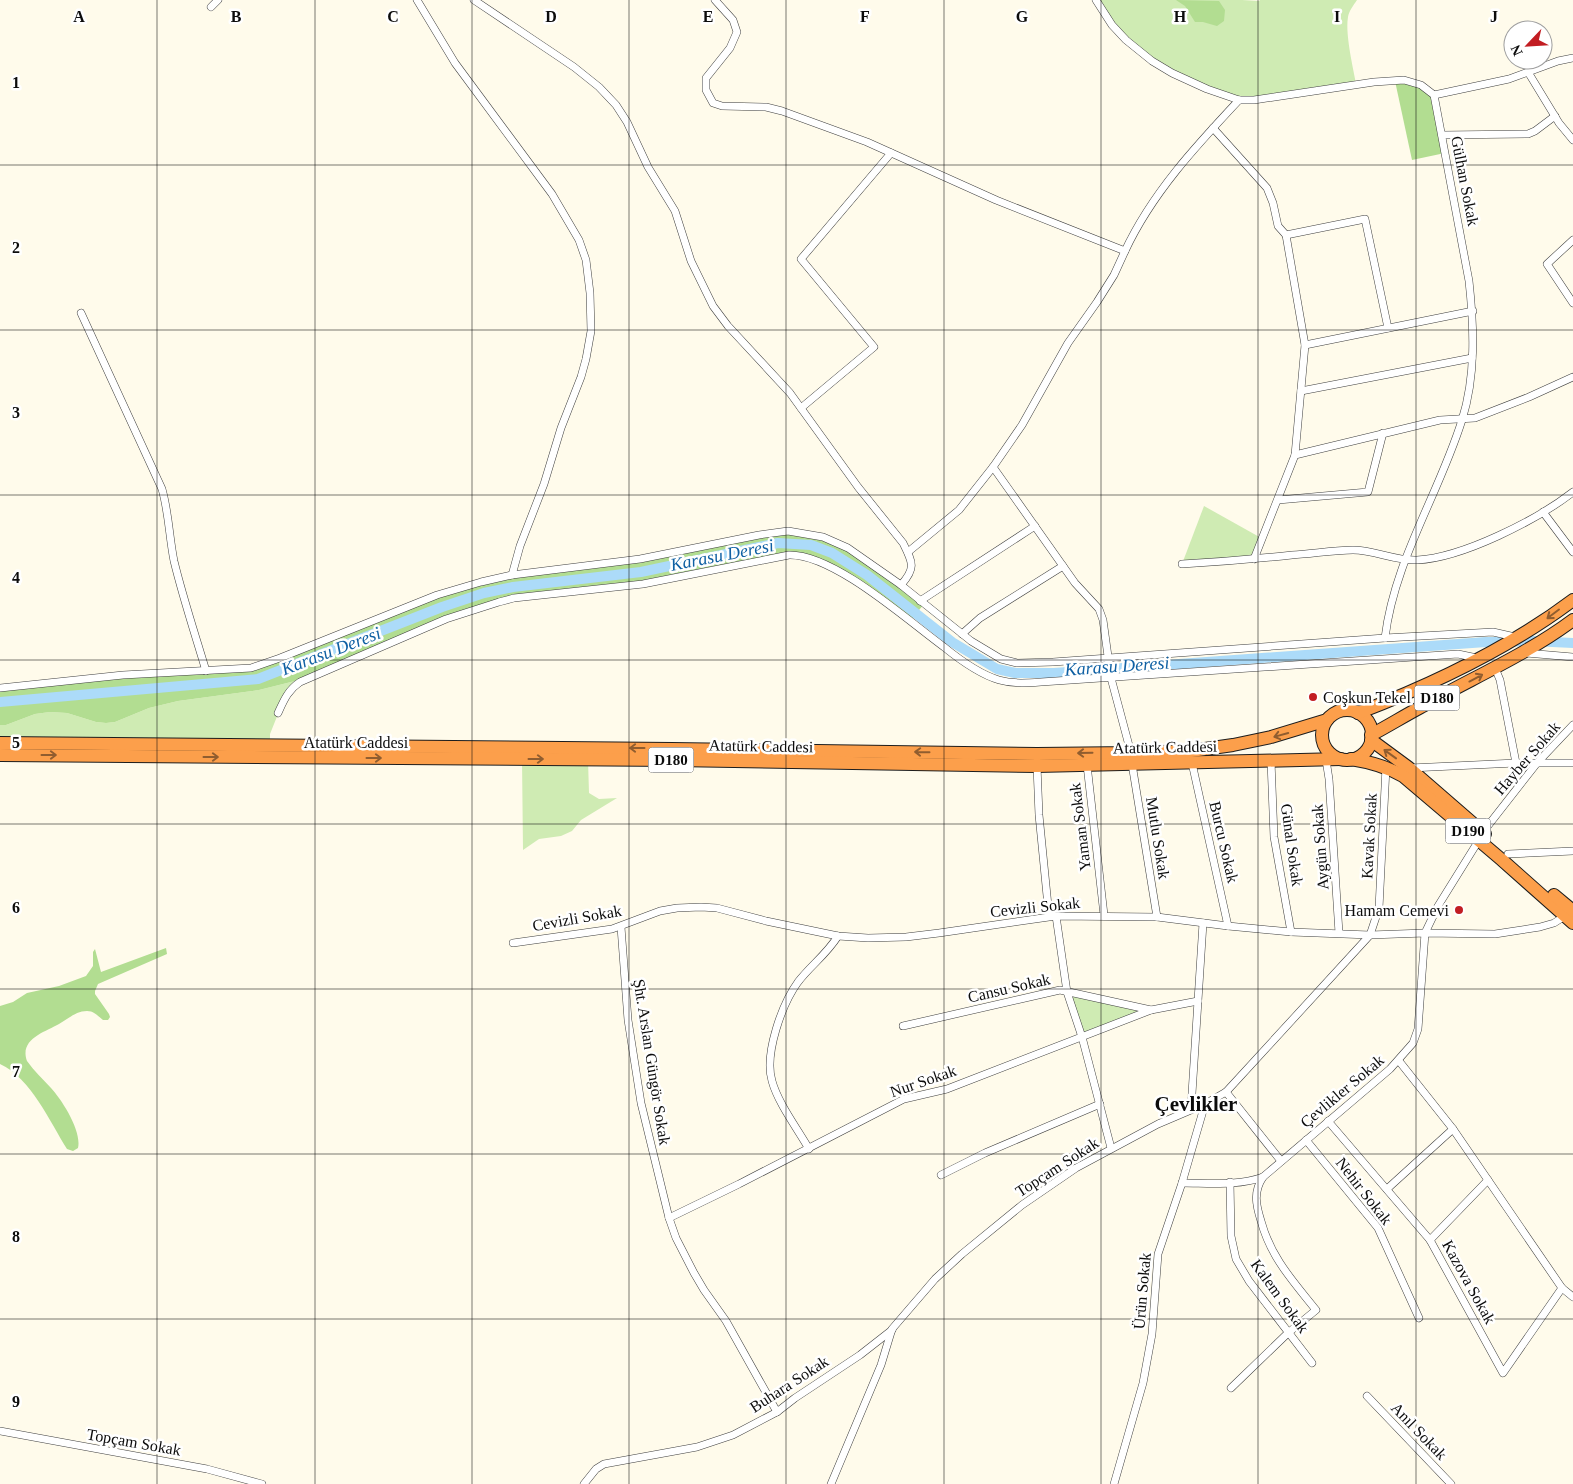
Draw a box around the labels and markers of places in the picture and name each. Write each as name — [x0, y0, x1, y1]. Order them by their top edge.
place label: Coşkun Tekel — [1323, 689, 1411, 707]
marker: Coşkun Tekel — [1307, 691, 1319, 703]
place label: Hamam Cemevi — [1345, 902, 1450, 919]
marker: Hamam Cemevi — [1453, 904, 1465, 916]

